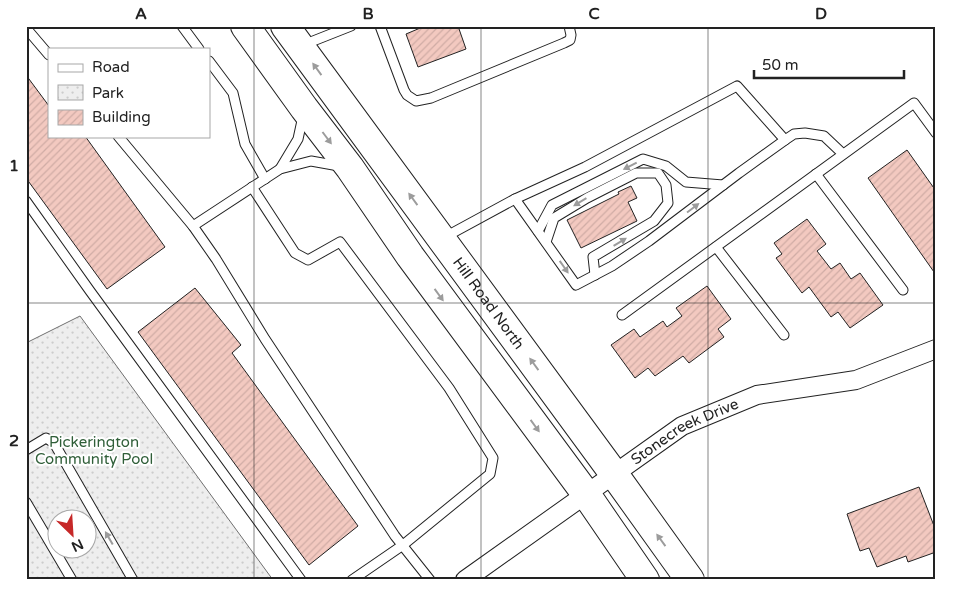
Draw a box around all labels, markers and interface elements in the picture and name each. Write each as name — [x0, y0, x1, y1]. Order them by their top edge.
text: A — [135, 4, 147, 24]
text: B — [362, 4, 374, 24]
text: C — [588, 4, 600, 24]
text: D — [815, 4, 827, 24]
legend — [48, 48, 210, 138]
scale bar — [754, 48, 904, 80]
text: 50 m — [762, 56, 799, 74]
text: Road — [92, 58, 130, 76]
one-way arrow — [311, 63, 322, 76]
text: Park — [92, 84, 124, 102]
text: Building — [92, 108, 151, 126]
one-way arrow — [322, 131, 332, 145]
text: 1 — [9, 156, 19, 176]
one-way arrow — [623, 162, 637, 170]
one-way arrow — [408, 193, 418, 206]
one-way arrow — [574, 198, 587, 207]
one-way arrow — [687, 202, 700, 213]
one-way arrow — [613, 237, 627, 246]
street label: Hill Road North — [449, 254, 528, 353]
one-way arrow — [558, 260, 569, 273]
one-way arrow — [434, 289, 444, 302]
one-way arrow — [529, 357, 539, 371]
street label: Stonecreek Drive — [627, 395, 741, 468]
one-way arrow — [530, 419, 541, 432]
text: 2 — [9, 431, 19, 451]
park label: Pickerington Community Pool — [35, 433, 153, 468]
north arrow — [48, 508, 98, 558]
one-way arrow — [104, 531, 113, 544]
one-way arrow — [656, 534, 667, 547]
text: N — [69, 535, 86, 555]

